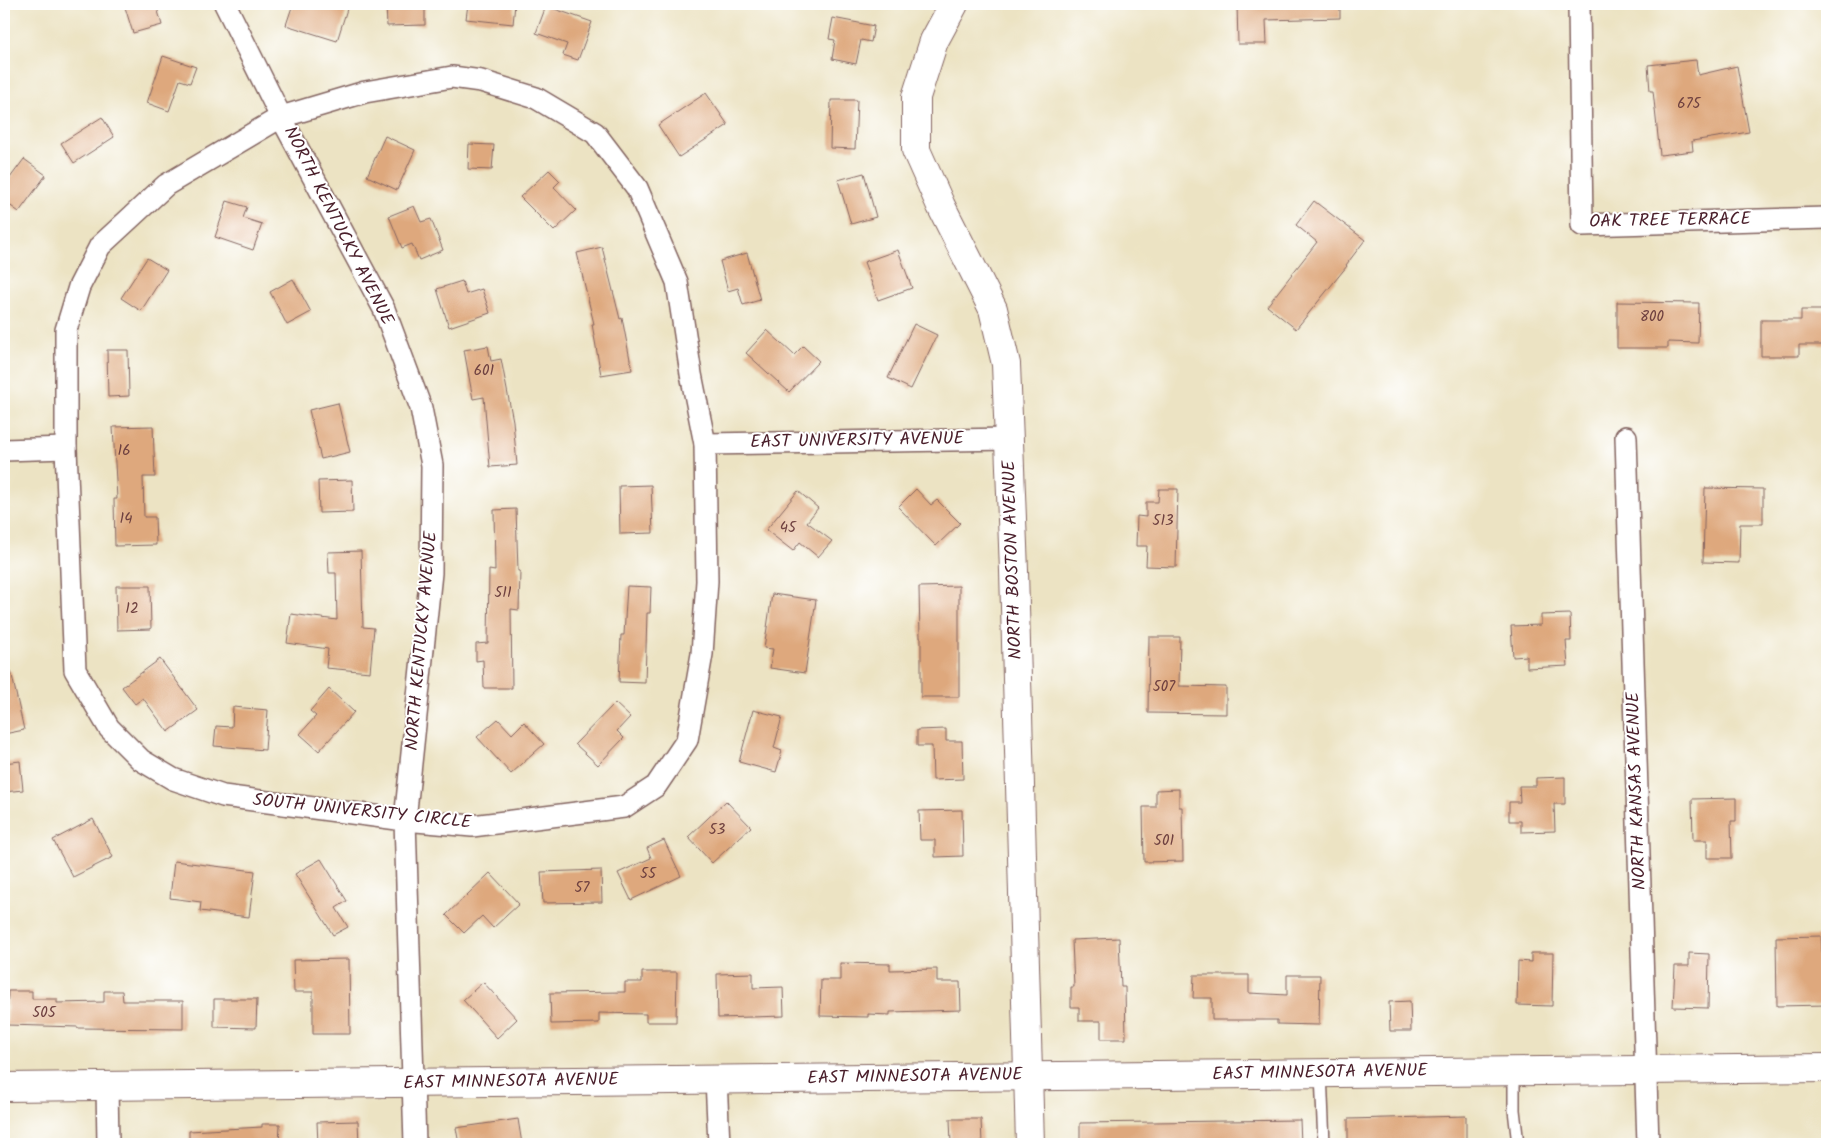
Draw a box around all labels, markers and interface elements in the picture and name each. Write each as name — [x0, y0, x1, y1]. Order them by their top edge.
house number: 675 — [1677, 92, 1702, 116]
street label: NORTH KENTUCKY AVENUE — [275, 121, 401, 331]
street label: OAK TREE TERRACE — [1589, 205, 1752, 237]
house number: 800 — [1640, 305, 1665, 329]
house number: 601 — [474, 359, 495, 383]
street label: EAST UNIVERSITY AVENUE — [750, 425, 965, 457]
house number: 16 — [117, 439, 131, 463]
street label: NORTH BOSTON AVENUE — [995, 459, 1031, 660]
house number: 14 — [120, 507, 132, 531]
house number: 513 — [1152, 509, 1174, 533]
house number: 45 — [780, 516, 797, 540]
street label: NORTH KENTUCKY AVENUE — [398, 530, 446, 752]
house number: 511 — [494, 581, 512, 605]
house number: 12 — [125, 597, 139, 621]
house number: 507 — [1153, 675, 1176, 699]
street label: NORTH KANSAS AVENUE — [1619, 691, 1655, 891]
street label: SOUTH UNIVERSITY CIRCLE — [251, 786, 473, 838]
house number: 53 — [709, 818, 726, 842]
house number: 501 — [1154, 829, 1174, 853]
house number: 55 — [640, 862, 657, 886]
house number: 57 — [575, 876, 591, 900]
house number: 505 — [32, 1001, 57, 1025]
street label: EAST MINNESOTA AVENUE — [1212, 1057, 1428, 1089]
street label: EAST MINNESOTA AVENUE — [807, 1061, 1023, 1093]
street label: EAST MINNESOTA AVENUE — [403, 1066, 619, 1098]

